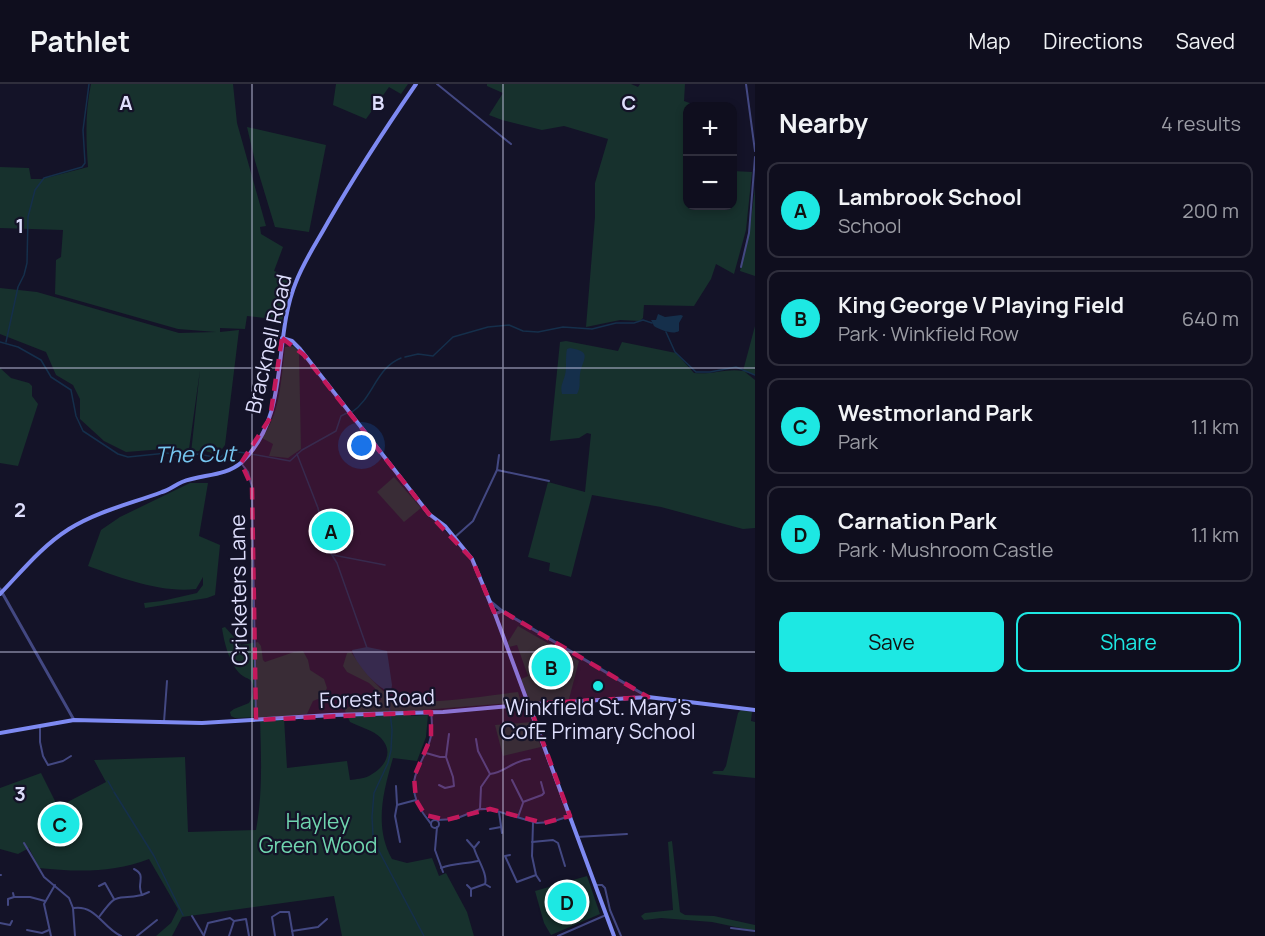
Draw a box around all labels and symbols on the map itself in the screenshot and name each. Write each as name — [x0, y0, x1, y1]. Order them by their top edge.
text: A — [119, 89, 133, 116]
text: B — [372, 89, 385, 116]
text: C — [622, 89, 636, 116]
text: 1 — [16, 212, 24, 239]
street label: Bracknell Road — [238, 271, 298, 416]
your location — [347, 431, 376, 460]
water label: The Cut — [154, 438, 238, 470]
text: 2 — [14, 496, 26, 523]
pin: A — [312, 508, 350, 554]
street label: Cricketers Lane — [223, 514, 253, 666]
pin: B — [532, 644, 570, 690]
marker: Winkfield St. Mary's CofE Primary School — [591, 679, 605, 693]
street label: Forest Road — [319, 682, 435, 714]
place label: Winkfield St. Mary's CofE Primary School — [500, 693, 696, 745]
text: 3 — [14, 780, 26, 807]
pin: C — [40, 802, 80, 846]
park label: Hayley Green Wood — [259, 807, 377, 859]
pin: D — [548, 880, 586, 924]

